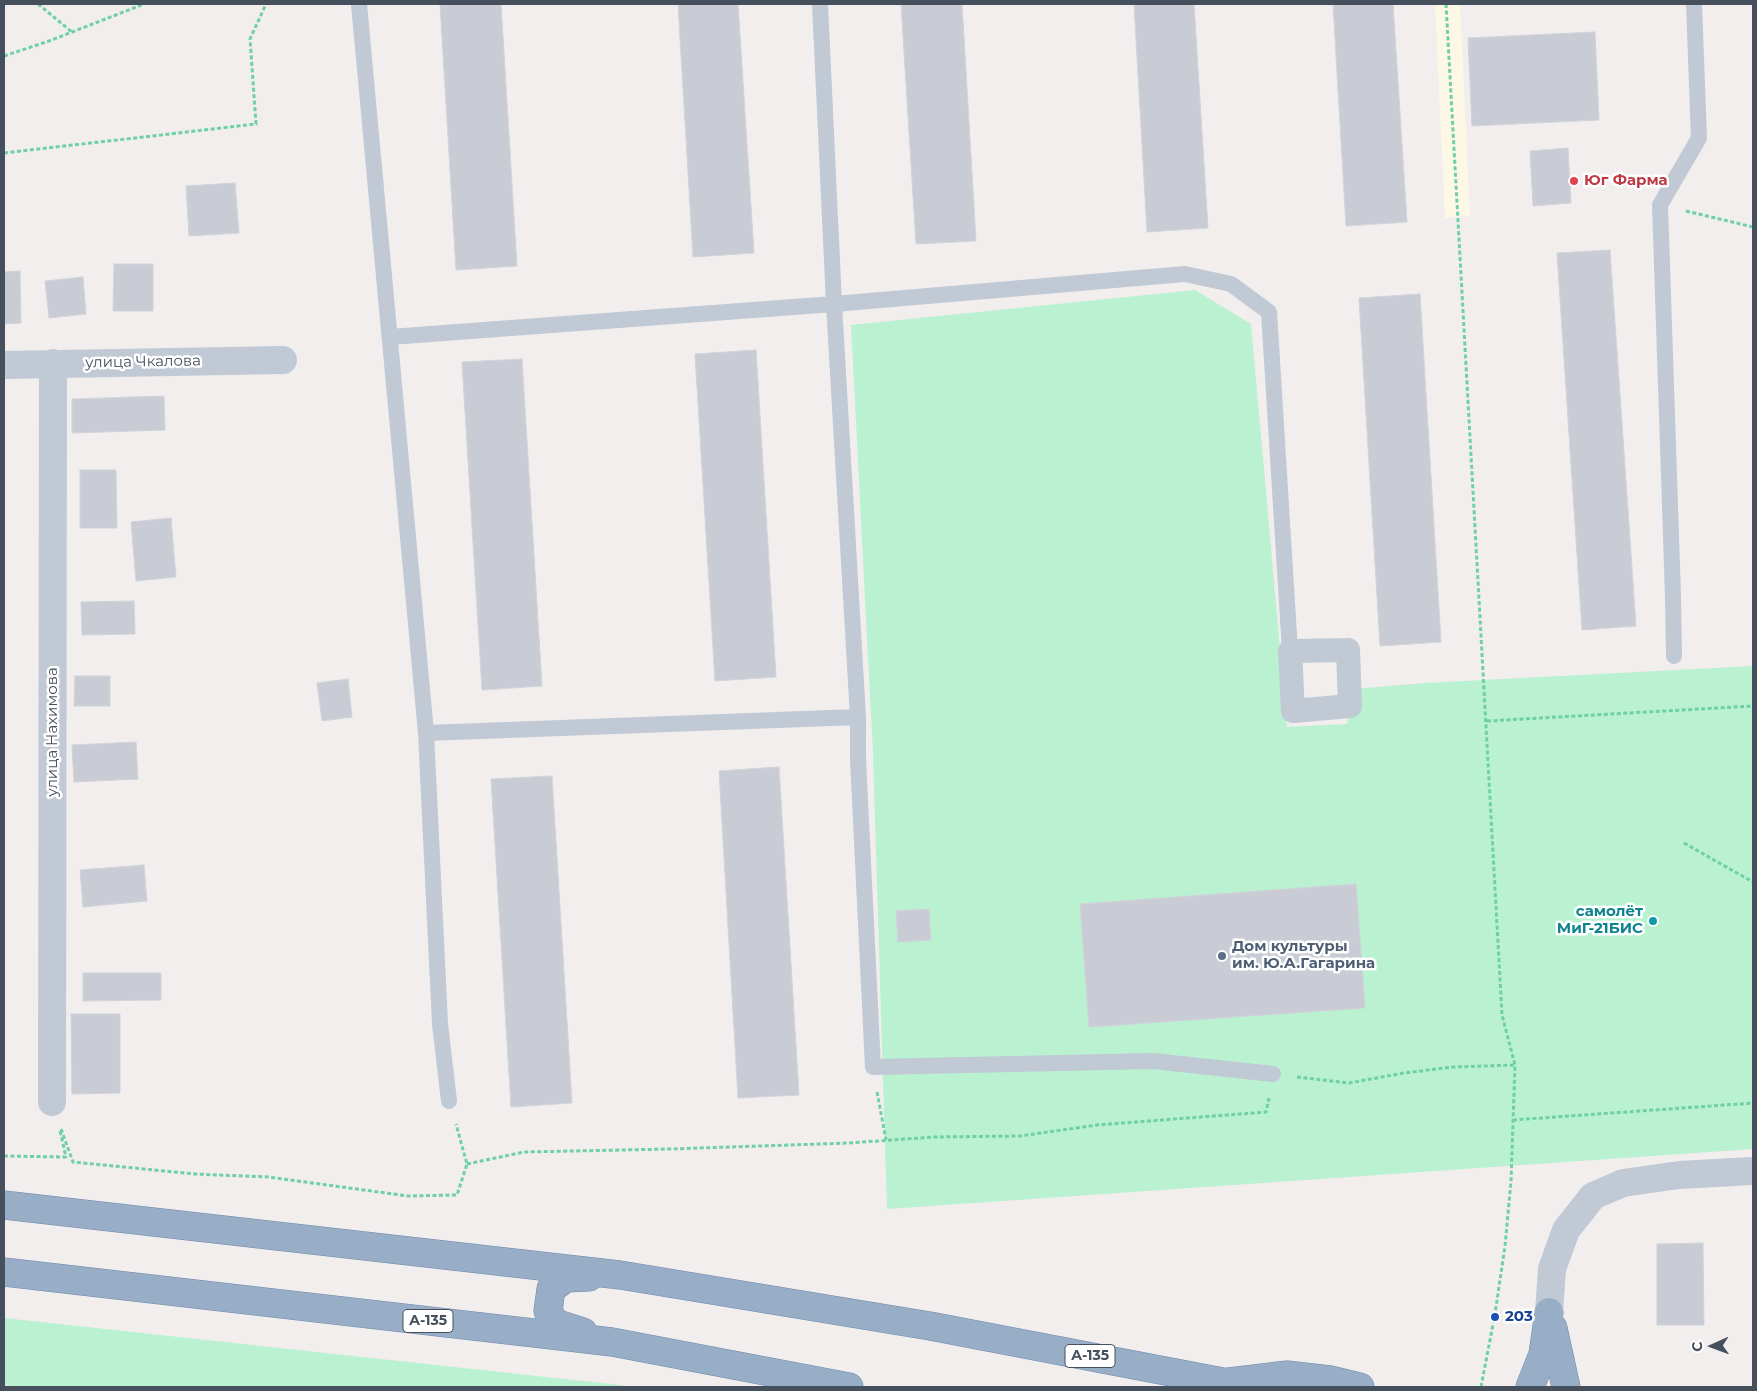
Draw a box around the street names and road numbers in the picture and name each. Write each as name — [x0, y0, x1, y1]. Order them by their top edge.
street label: улица Чкалова — [85, 352, 201, 372]
street label: улица Нахимова — [44, 667, 62, 797]
road number: А-135 — [403, 1310, 453, 1332]
road number: А-135 — [1065, 1344, 1115, 1368]

